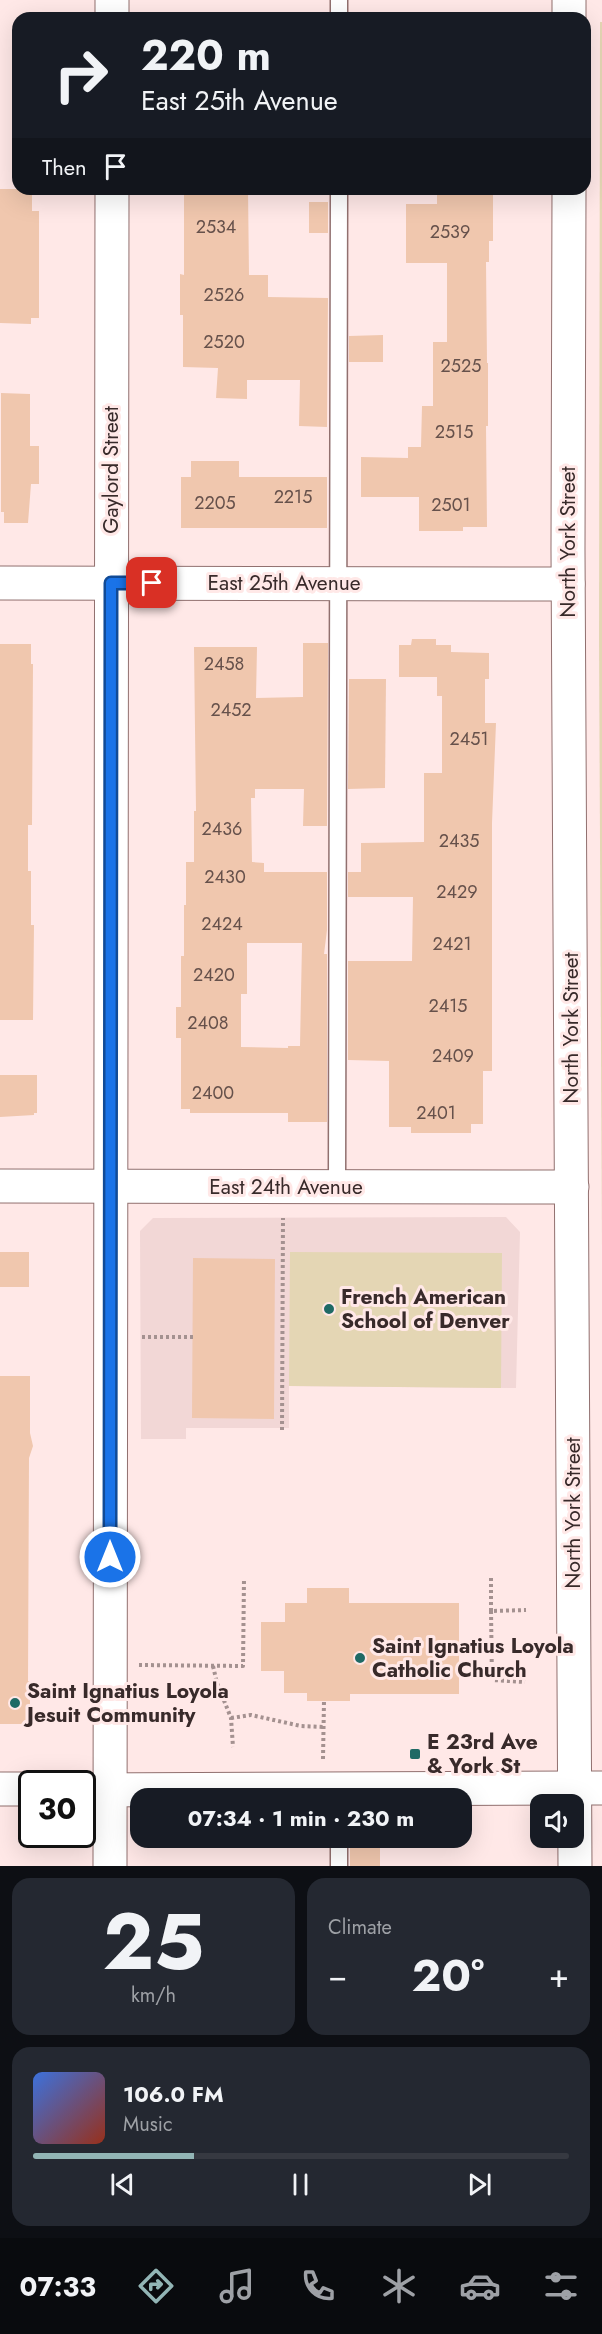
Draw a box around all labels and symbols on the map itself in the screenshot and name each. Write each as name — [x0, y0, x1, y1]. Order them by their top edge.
house number: 2534 — [196, 214, 236, 240]
house number: 2539 — [430, 219, 470, 245]
house number: 2526 — [203, 282, 245, 308]
house number: 2520 — [203, 329, 245, 355]
house number: 2525 — [441, 353, 481, 379]
street label: Gaylord Street — [96, 406, 126, 534]
house number: 2515 — [435, 419, 473, 445]
street label: North York Street — [553, 466, 583, 618]
house number: 2215 — [274, 484, 312, 510]
house number: 2205 — [194, 490, 236, 516]
house number: 2501 — [431, 492, 471, 518]
pin — [126, 557, 177, 608]
street label: East 25th Avenue — [207, 568, 361, 598]
house number: 2458 — [204, 651, 244, 677]
house number: 2452 — [210, 697, 252, 723]
house number: 2451 — [450, 726, 489, 752]
house number: 2436 — [202, 816, 242, 842]
house number: 2435 — [439, 828, 479, 854]
house number: 2430 — [204, 864, 246, 890]
house number: 2429 — [436, 879, 478, 905]
house number: 2424 — [201, 911, 243, 937]
house number: 2421 — [432, 931, 472, 957]
street label: North York Street — [556, 952, 586, 1104]
house number: 2420 — [193, 962, 235, 988]
house number: 2415 — [429, 993, 468, 1019]
house number: 2408 — [187, 1010, 229, 1036]
house number: 2409 — [432, 1043, 474, 1069]
house number: 2400 — [192, 1080, 234, 1106]
house number: 2401 — [416, 1100, 456, 1126]
street label: East 24th Avenue — [209, 1172, 363, 1202]
place label: French American School of Denver — [341, 1282, 510, 1336]
marker: French American School of Denver — [322, 1302, 336, 1316]
street label: North York Street — [558, 1437, 588, 1589]
position arrow — [78, 1525, 142, 1589]
place label: Saint Ignatius Loyola Catholic Church — [372, 1631, 574, 1685]
marker: Saint Ignatius Loyola Catholic Church — [353, 1651, 367, 1665]
place label: Saint Ignatius Loyola Jesuit Community — [23, 1676, 229, 1730]
marker: Saint Ignatius Loyola Jesuit Community — [8, 1696, 22, 1710]
place label: E 23rd Ave & York St — [427, 1727, 538, 1781]
marker: E 23rd Ave & York St — [408, 1747, 422, 1761]
speed limit sign: 30 — [18, 1770, 96, 1848]

